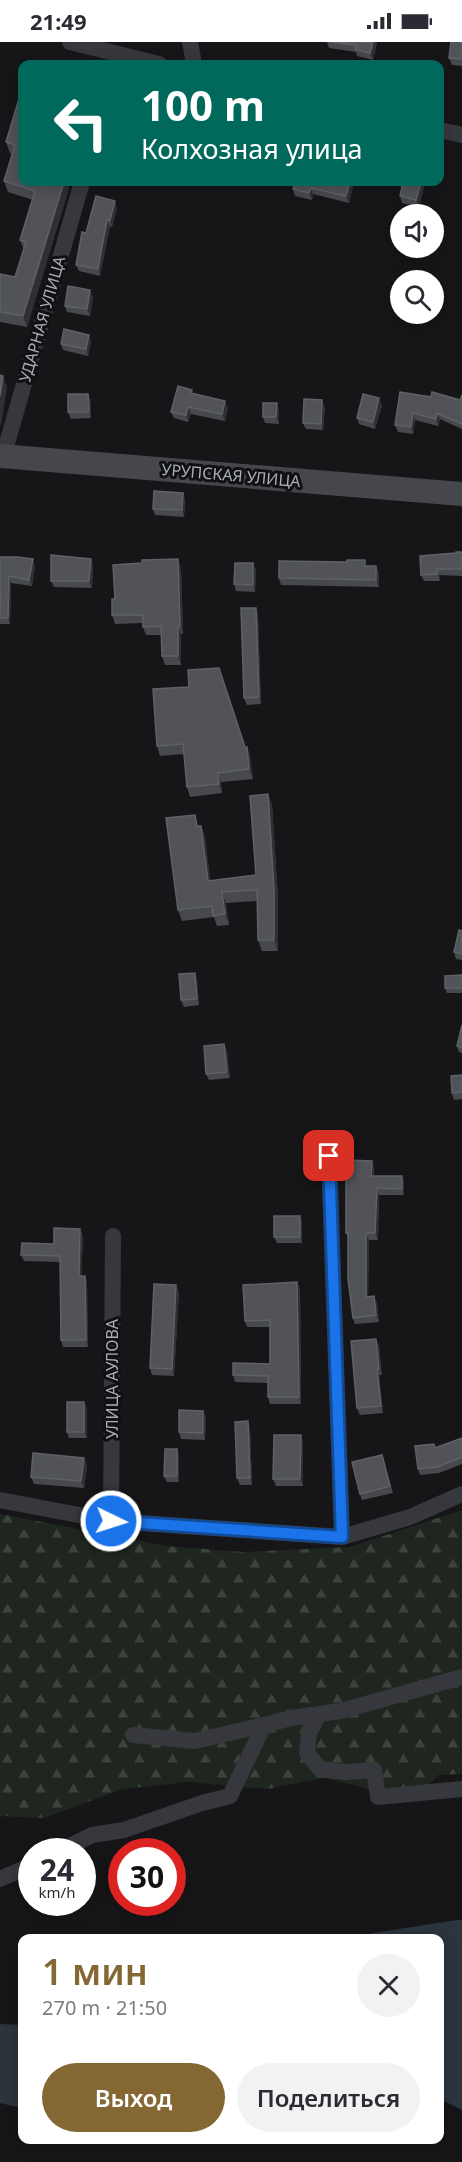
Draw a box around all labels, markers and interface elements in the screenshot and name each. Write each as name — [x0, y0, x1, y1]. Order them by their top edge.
text: 21:49 — [30, 6, 87, 36]
text: 100 m — [141, 76, 265, 133]
icon: left — [42, 84, 120, 162]
text: Колхозная улица — [141, 130, 362, 167]
map controls — [390, 204, 444, 324]
button: sound — [390, 204, 444, 258]
street label: УДАРНАЯ УЛИЦА — [14, 253, 71, 385]
button: search — [390, 270, 444, 324]
street label: УРУПСКАЯ УЛИЦА — [161, 458, 302, 492]
pin — [303, 1130, 354, 1181]
icon: arrive — [312, 1139, 345, 1172]
street label: УЛИЦА АУЛОВА — [101, 1318, 123, 1439]
position arrow — [79, 1489, 143, 1553]
speed limit sign: 30 — [108, 1838, 186, 1916]
text: 24 — [40, 1849, 74, 1890]
text: km/h — [39, 1882, 75, 1902]
text: 1 мин — [42, 1947, 148, 1996]
button: close — [357, 1954, 420, 2017]
text: 270 m · 21:50 — [42, 1994, 167, 2021]
button: Выход — [42, 2063, 225, 2132]
button: Поделиться — [237, 2063, 420, 2132]

